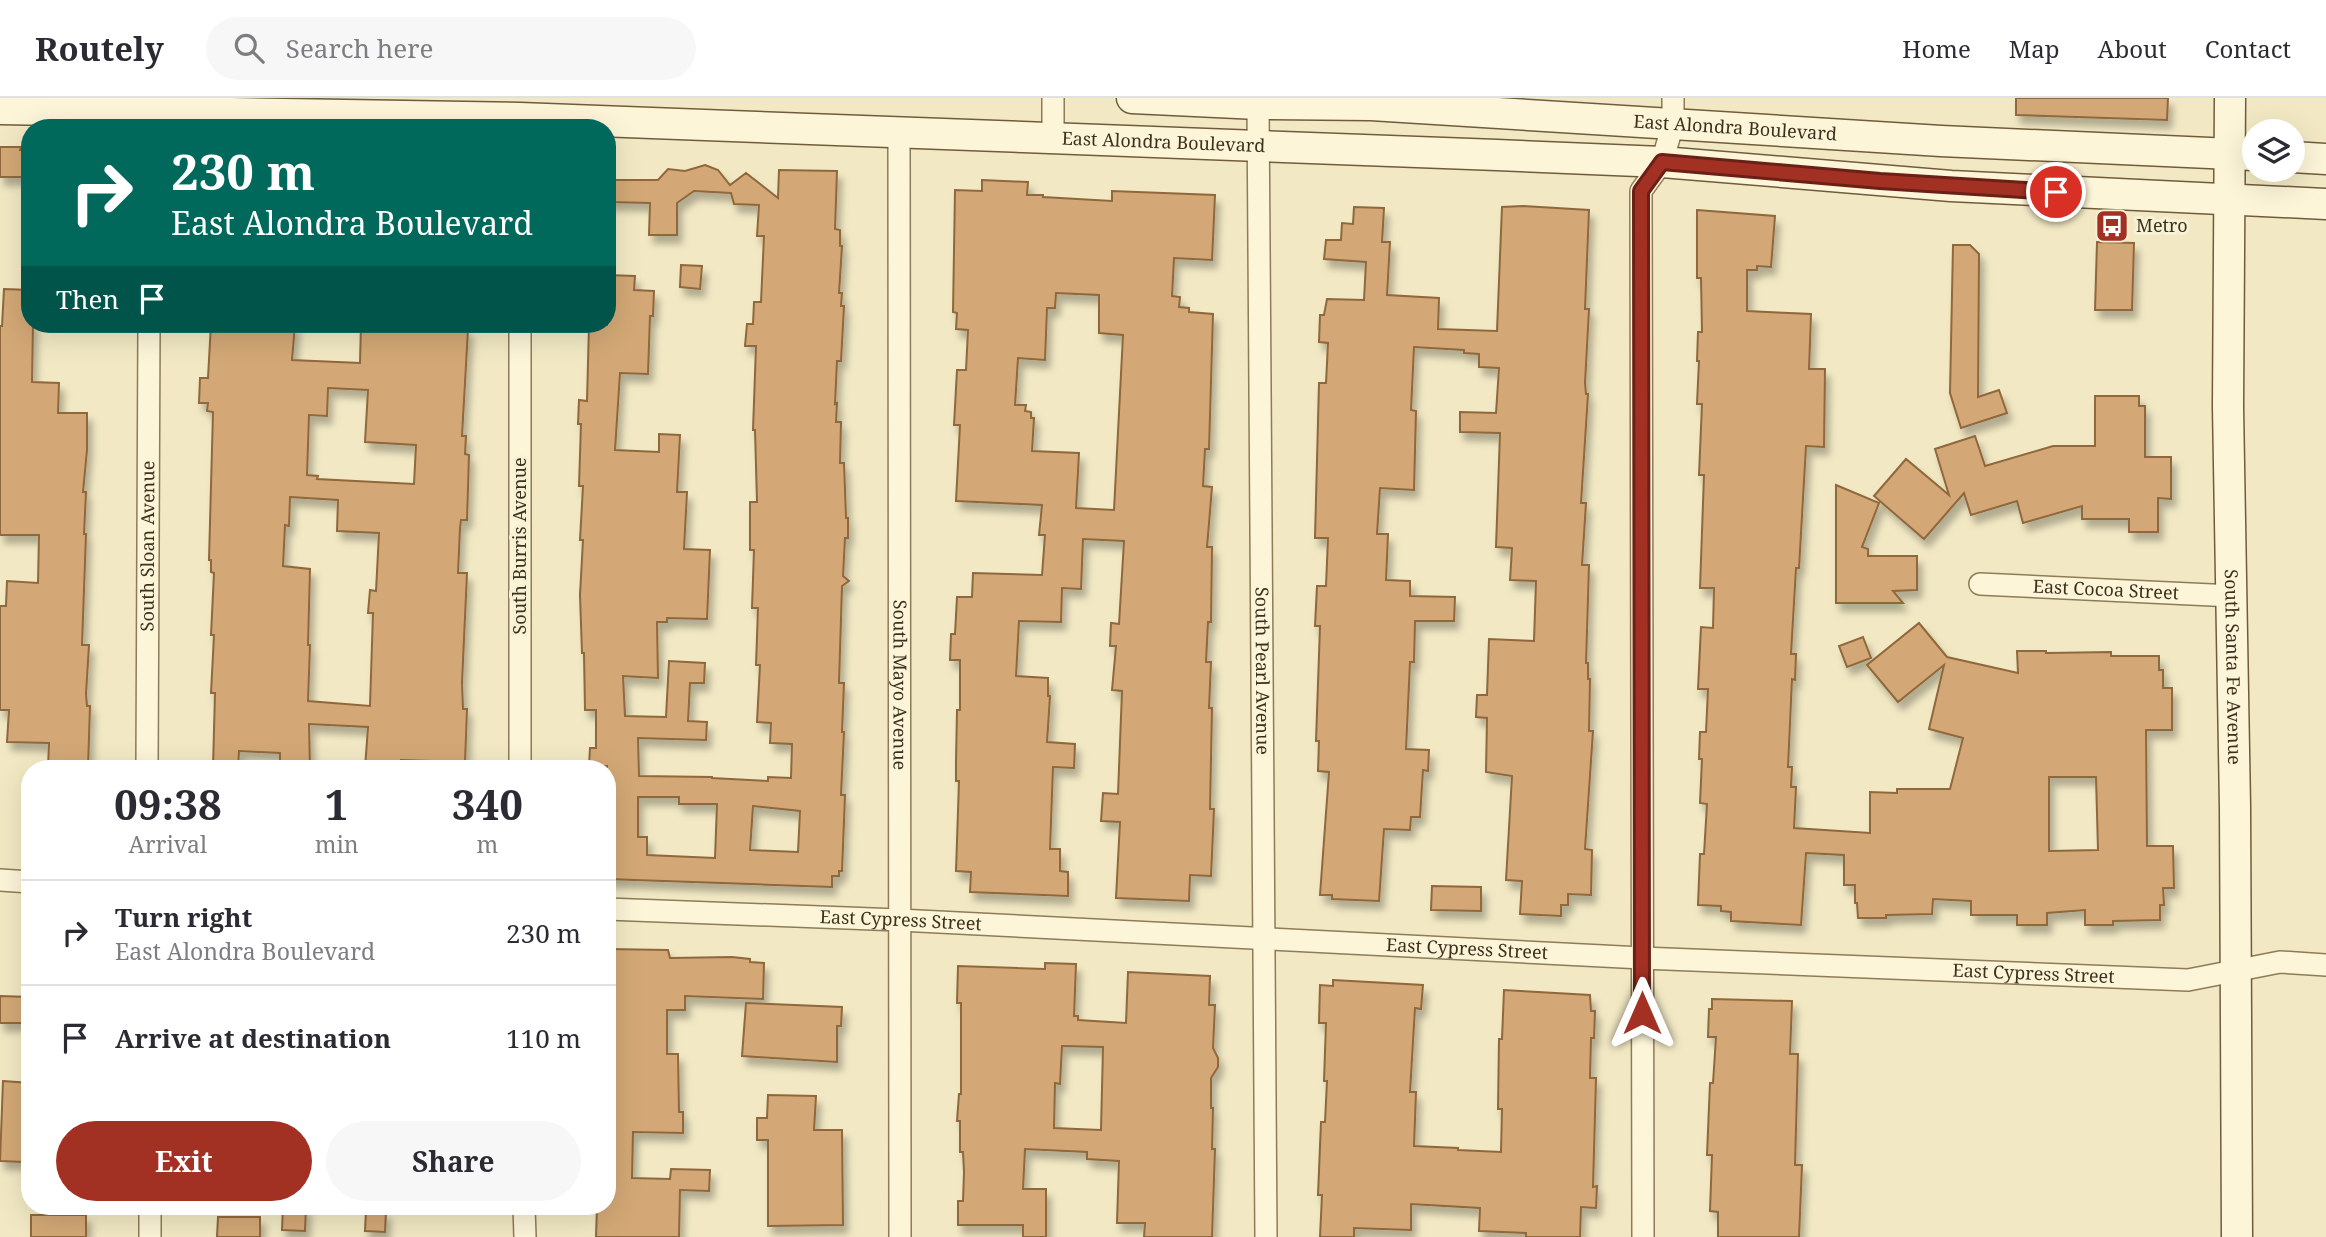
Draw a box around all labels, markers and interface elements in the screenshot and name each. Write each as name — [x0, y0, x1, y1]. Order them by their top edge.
search box — [206, 17, 696, 80]
text: Routely — [35, 26, 164, 71]
icon: search — [230, 29, 268, 67]
text: Search here — [286, 30, 433, 66]
text: Home — [1902, 32, 1971, 65]
text: Map — [2009, 32, 2060, 65]
text: About — [2098, 32, 2167, 65]
text: Contact — [2205, 32, 2291, 65]
street label: East Alondra Boulevard — [1633, 109, 1838, 145]
map controls — [2242, 119, 2305, 182]
button: layers — [2242, 119, 2305, 182]
street label: East Alondra Boulevard — [1061, 126, 1266, 157]
text: 230 m — [171, 138, 315, 204]
icon: right — [56, 147, 147, 238]
pin — [2026, 162, 2086, 222]
icon: arrive — [2037, 173, 2075, 211]
text: East Alondra Boulevard — [171, 201, 533, 244]
bus stop icon: Metro — [2093, 207, 2131, 245]
place label: Metro — [2136, 213, 2188, 237]
icon: arrive — [133, 280, 171, 318]
text: Then — [56, 281, 119, 317]
street label: South Burris Avenue — [507, 457, 531, 635]
street label: South Sloan Avenue — [135, 461, 159, 631]
street label: South Santa Fe Avenue — [2220, 569, 2247, 765]
street label: East Cocoa Street — [2032, 574, 2180, 604]
street label: South Pearl Avenue — [1250, 587, 1276, 755]
street label: South Mayo Avenue — [888, 600, 913, 770]
text: 09:38 — [114, 775, 222, 832]
text: 1 — [325, 775, 349, 832]
text: 340 — [452, 775, 523, 832]
text: Arrival — [129, 828, 207, 860]
text: min — [315, 828, 359, 860]
text: m — [476, 828, 498, 860]
text: Turn right — [115, 899, 252, 935]
street label: East Cypress Street — [819, 904, 982, 935]
icon: right — [56, 914, 94, 952]
text: 230 m — [506, 915, 581, 951]
street label: East Cypress Street — [1386, 932, 1549, 964]
text: East Alondra Boulevard — [115, 935, 375, 967]
street label: East Cypress Street — [1952, 958, 2115, 988]
position arrow — [1605, 976, 1679, 1050]
icon: arrive — [56, 1019, 94, 1057]
text: Arrive at destination — [115, 1020, 391, 1056]
text: 110 m — [506, 1020, 581, 1056]
button: Exit — [56, 1121, 312, 1201]
button: Share — [326, 1121, 581, 1201]

